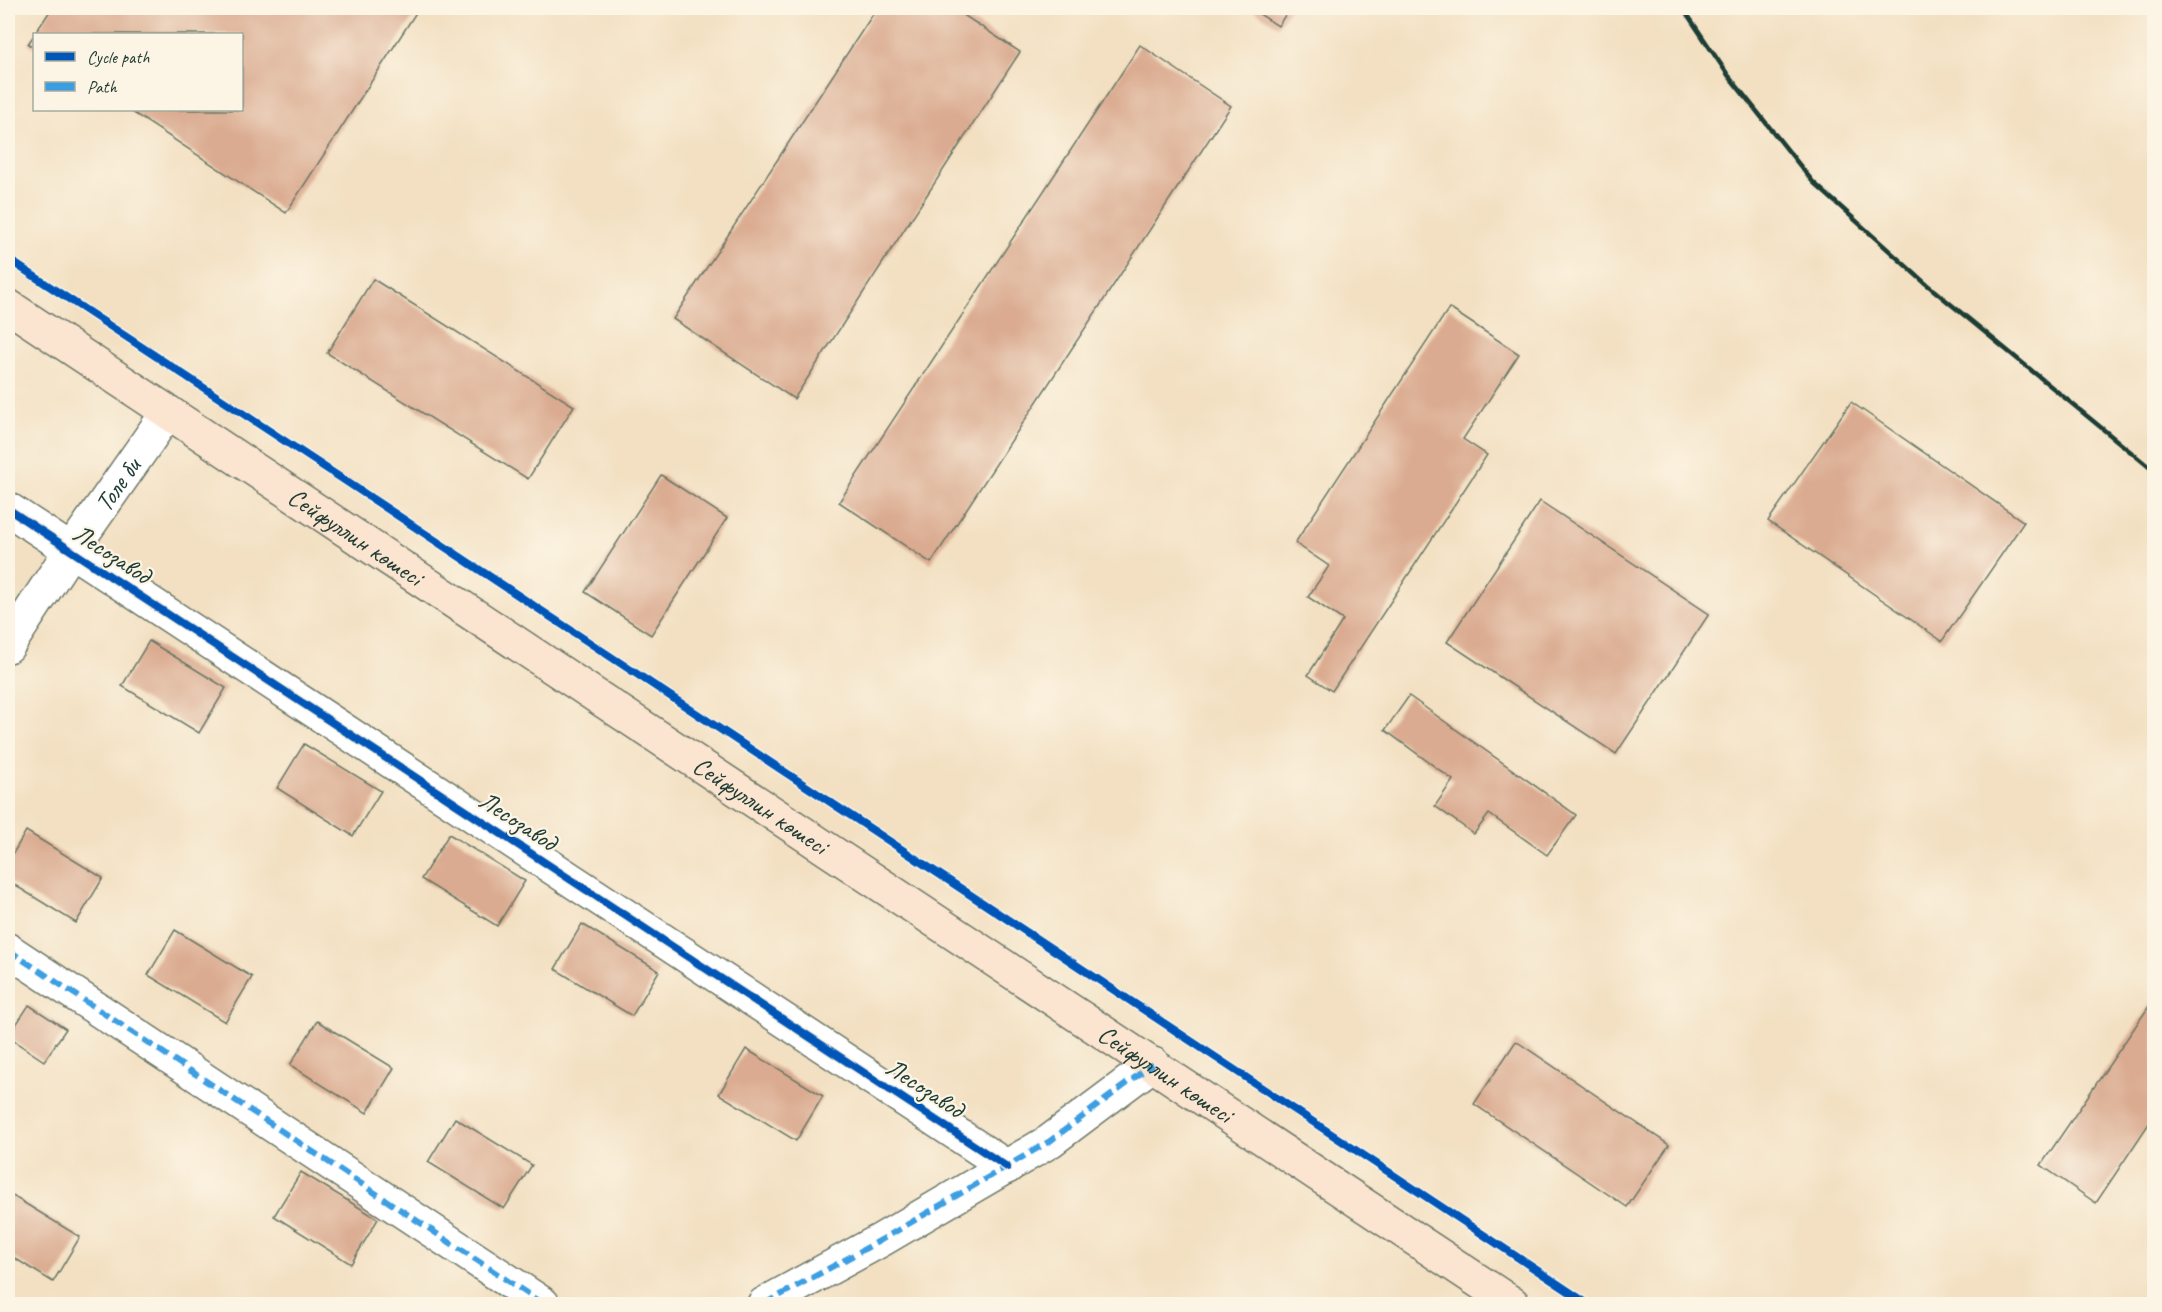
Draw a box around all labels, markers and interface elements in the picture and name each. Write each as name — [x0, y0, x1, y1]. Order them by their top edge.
legend — [33, 33, 243, 111]
text: Cycle path — [87, 46, 150, 68]
text: Path — [87, 76, 117, 98]
street label: Толе би — [87, 449, 149, 518]
street label: Сейфуллин көшесі — [282, 480, 432, 595]
street label: Лесозавод — [67, 517, 160, 593]
street label: Сейфуллин көшесі — [687, 748, 837, 863]
street label: Лесозавод — [473, 784, 566, 860]
street label: Сейфуллин көшесі — [1092, 1017, 1242, 1132]
street label: Лесозавод — [880, 1051, 973, 1127]

